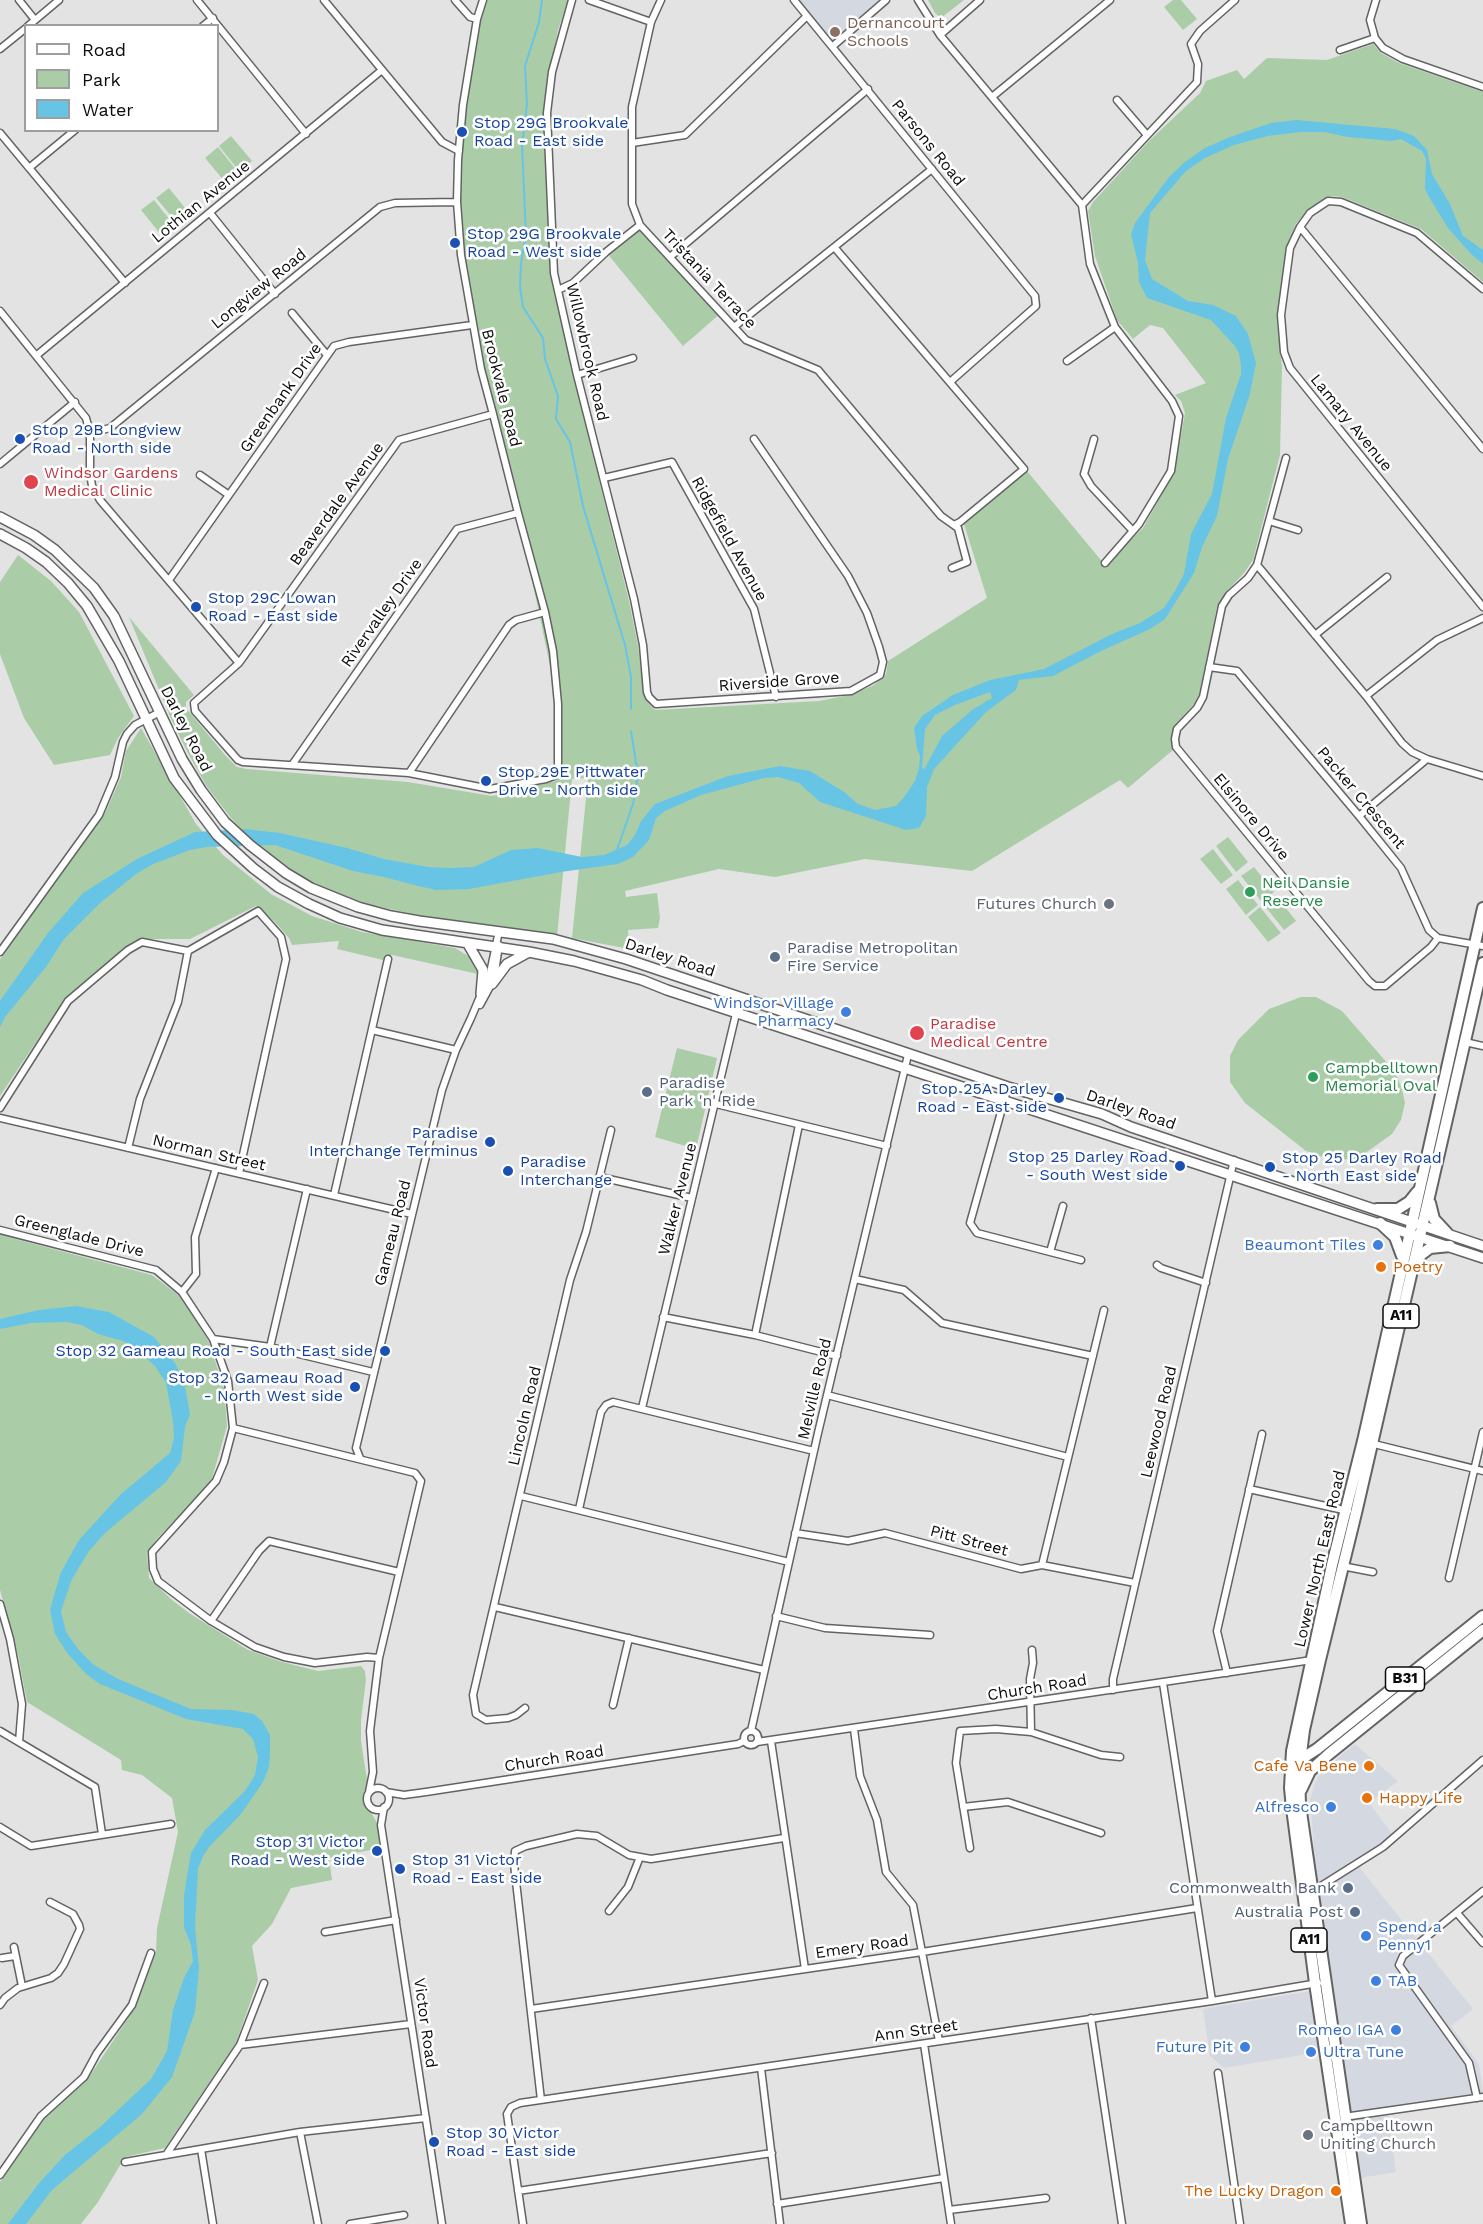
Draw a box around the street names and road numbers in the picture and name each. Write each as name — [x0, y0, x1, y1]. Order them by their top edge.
street label: Parsons Road — [887, 96, 969, 190]
street label: Lothian Avenue — [148, 157, 254, 247]
street label: Tristania Terrace — [658, 225, 760, 333]
street label: Longview Road — [208, 245, 310, 333]
street label: Willowbrook Road — [562, 281, 612, 423]
street label: Brookvale Road — [477, 327, 525, 449]
street label: Greenbank Drive — [236, 339, 326, 457]
street label: Lamary Avenue — [1306, 370, 1396, 476]
street label: Beaverdale Avenue — [286, 439, 388, 569]
street label: Ridgefield Avenue — [687, 473, 771, 605]
street label: Rivervalley Drive — [337, 555, 427, 671]
street label: Riverside Grove — [718, 668, 840, 696]
street label: Darley Road — [156, 683, 216, 775]
street label: Packer Crescent — [1313, 743, 1409, 853]
street label: Elsinore Drive — [1209, 769, 1293, 865]
street label: Darley Road — [623, 934, 717, 982]
street label: Darley Road — [1084, 1086, 1178, 1134]
street label: Norman Street — [151, 1131, 267, 1175]
street label: Walker Avenue — [655, 1141, 701, 1257]
street label: Gameau Road — [371, 1178, 415, 1288]
street label: Greenglade Drive — [12, 1211, 146, 1261]
road number: A11 — [1383, 1304, 1419, 1328]
street label: Melville Road — [794, 1336, 836, 1442]
street label: Lincoln Road — [504, 1364, 546, 1468]
street label: Leewood Road — [1137, 1364, 1181, 1480]
street label: Lower North East Road — [1290, 1469, 1350, 1649]
street label: Pitt Street — [928, 1521, 1010, 1561]
road number: B31 — [1386, 1667, 1424, 1691]
street label: Church Road — [986, 1671, 1088, 1705]
street label: Church Road — [503, 1742, 605, 1776]
road number: A11 — [1291, 1928, 1327, 1952]
street label: Emery Road — [814, 1931, 910, 1963]
street label: Victor Road — [409, 1977, 441, 2069]
street label: Ann Street — [873, 2016, 959, 2046]

